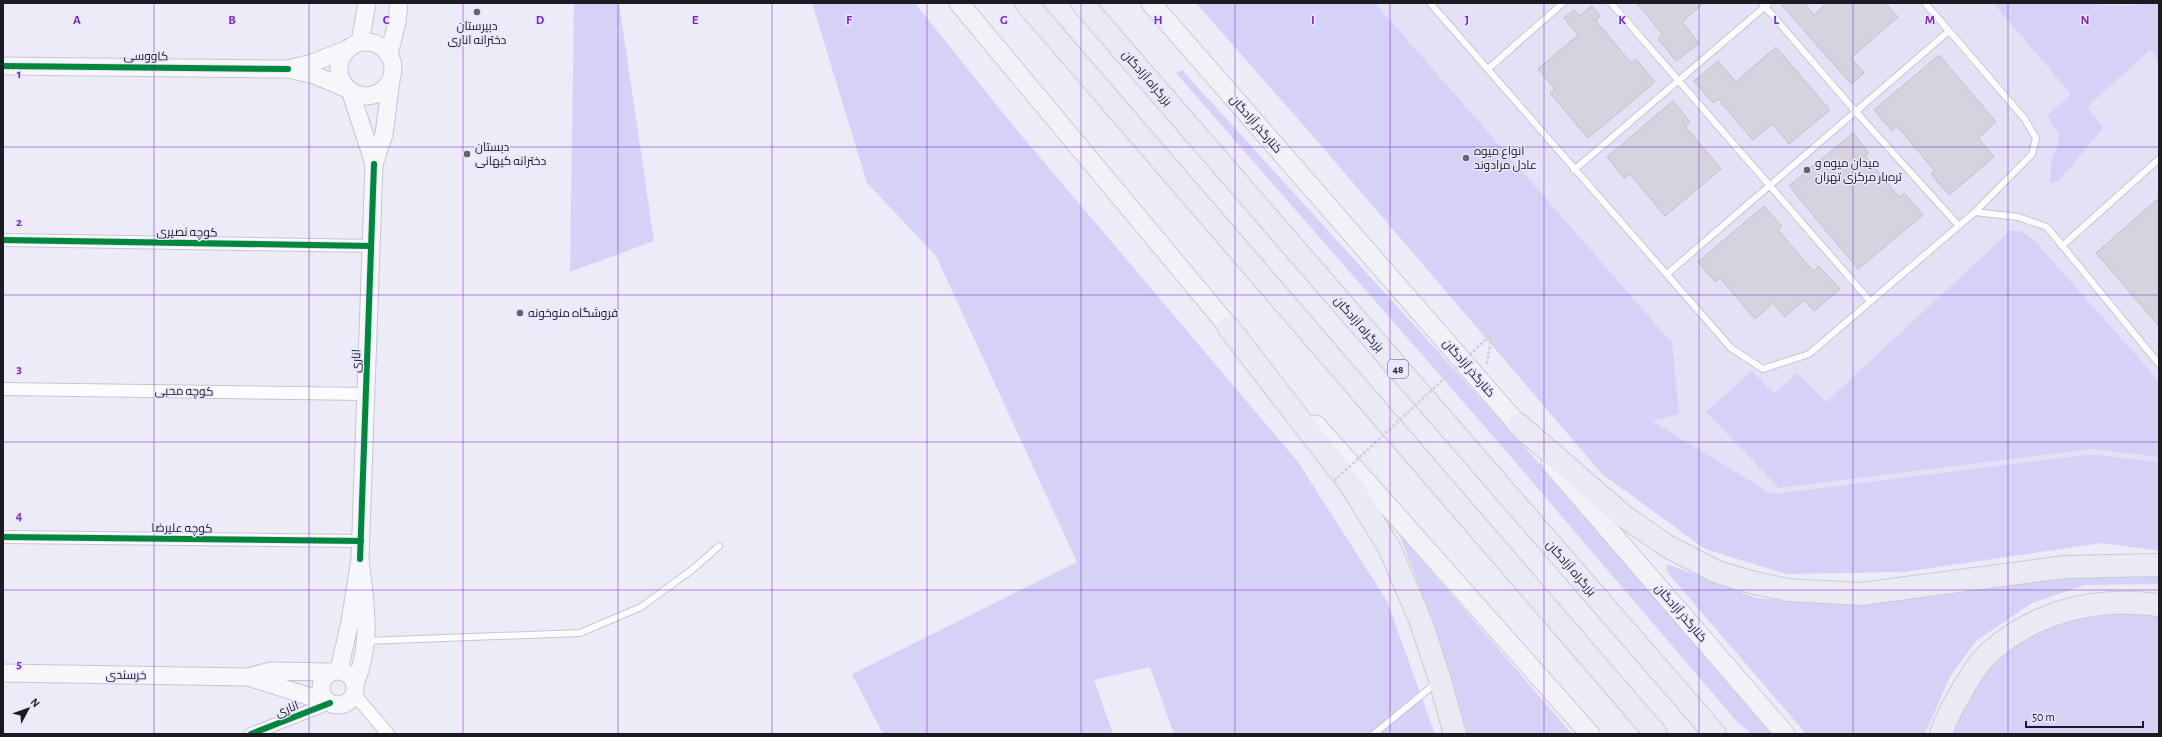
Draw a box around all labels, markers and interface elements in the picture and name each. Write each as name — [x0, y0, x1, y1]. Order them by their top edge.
marker: دبیرستان دخترانه اناری — [472, 7, 482, 17]
text: A — [73, 14, 81, 27]
text: B — [228, 14, 236, 27]
text: C — [383, 14, 390, 27]
text: D — [536, 14, 545, 27]
text: E — [692, 14, 699, 27]
text: F — [846, 14, 853, 27]
text: G — [1000, 14, 1008, 27]
text: H — [1153, 14, 1163, 27]
text: I — [1311, 14, 1315, 27]
text: J — [1465, 14, 1469, 27]
text: K — [1618, 14, 1626, 27]
text: L — [1773, 14, 1779, 27]
text: M — [1925, 14, 1935, 27]
text: N — [2080, 14, 2090, 27]
place label: دبیرستان دخترانه اناری — [448, 20, 507, 47]
street label: بزرگراه آزادگان — [1119, 47, 1175, 109]
street label: کاووسی — [124, 50, 168, 63]
text: 1 — [17, 68, 21, 81]
street label: کنارگذر آزادگان — [1227, 92, 1285, 156]
place label: دبستان دخترانه کیهانی — [475, 141, 546, 168]
place label: انواع میوه عادل مرادوند — [1474, 145, 1537, 172]
marker: دبستان دخترانه کیهانی — [462, 149, 472, 159]
marker: انواع میوه عادل مرادوند — [1461, 153, 1471, 163]
place label: میدان میوه و تره‌بار مرکزی تهران — [1815, 157, 1903, 184]
marker: میدان میوه و تره‌بار مرکزی تهران — [1802, 165, 1812, 175]
text: 2 — [16, 216, 22, 229]
street label: کوچه نصیری — [156, 225, 218, 242]
street label: بزرگراه آزادگان — [1331, 293, 1387, 355]
place label: فروشگاه منوخونه — [528, 307, 618, 320]
marker: فروشگاه منوخونه — [515, 308, 525, 318]
street label: کنارگذر آزادگان — [1440, 336, 1498, 400]
street label: اناری — [350, 349, 363, 373]
road number: 48 — [1388, 360, 1408, 378]
text: 3 — [16, 363, 22, 376]
street label: کوچه محبی — [154, 384, 214, 401]
text: 4 — [16, 510, 23, 523]
street label: کوچه علیرضا — [151, 521, 213, 538]
street label: بزرگراه آزادگان — [1543, 537, 1599, 599]
street label: کنارگذر آزادگان — [1652, 581, 1710, 645]
text: 5 — [16, 658, 22, 671]
street label: خرسندی — [105, 669, 147, 682]
north arrow — [8, 689, 48, 729]
text: N — [29, 696, 42, 709]
street label: اناری — [274, 699, 301, 720]
scale bar — [2026, 703, 2143, 729]
text: 50 m — [2032, 711, 2055, 723]

